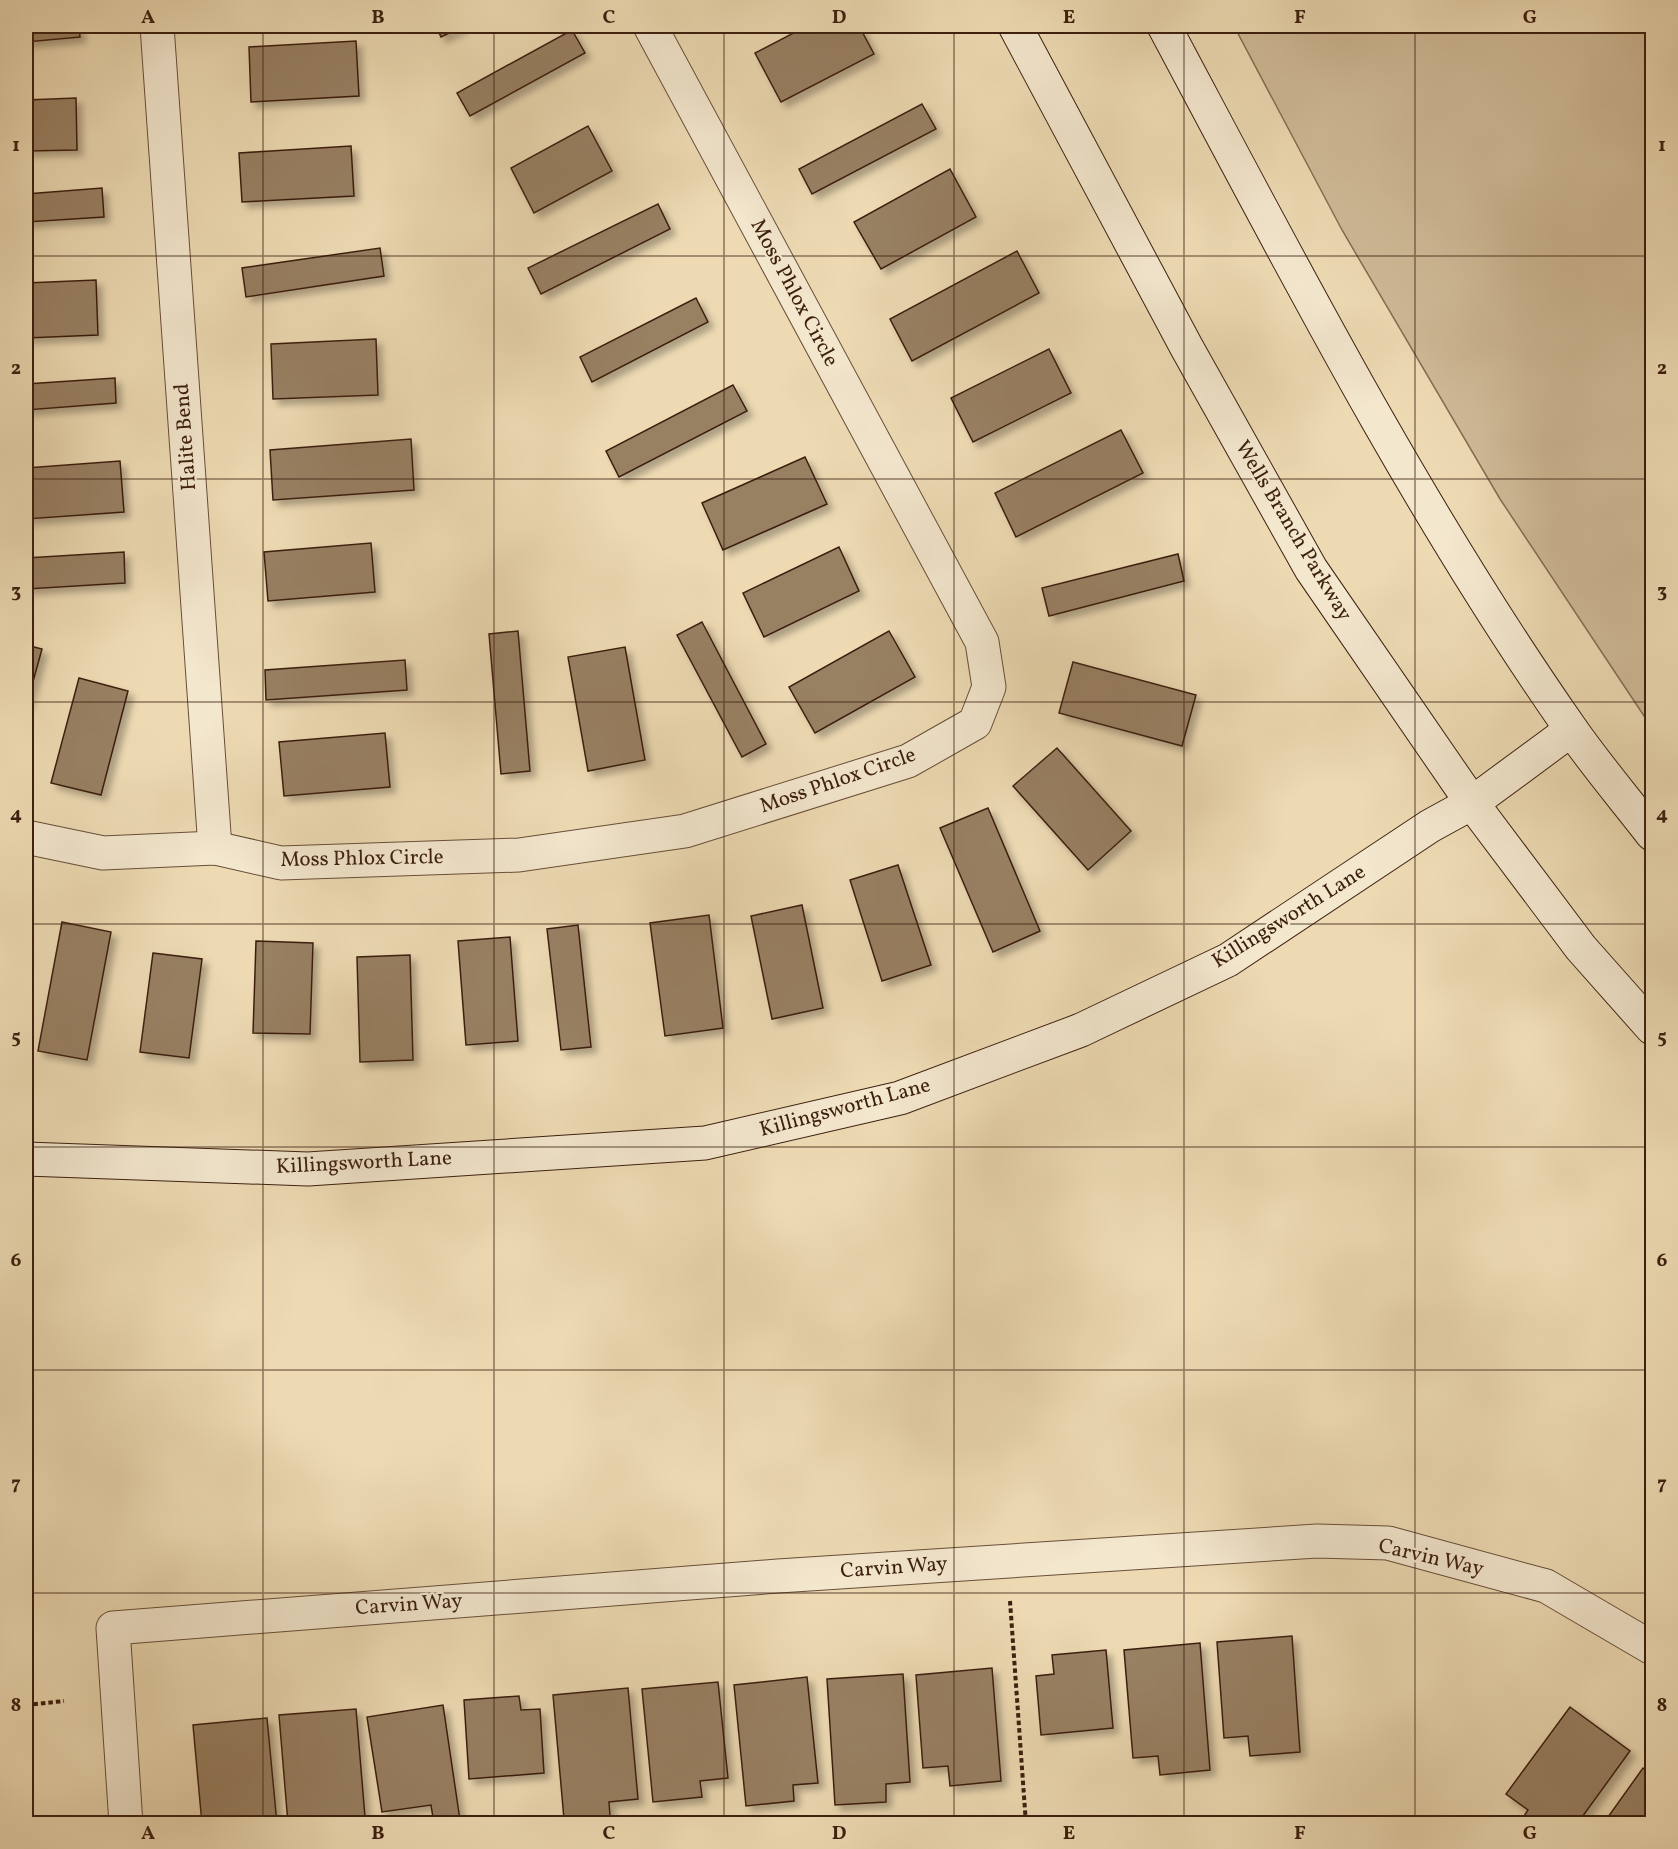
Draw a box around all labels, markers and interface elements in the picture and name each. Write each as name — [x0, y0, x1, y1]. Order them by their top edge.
text: A — [141, 4, 155, 32]
text: B — [371, 4, 385, 32]
text: C — [603, 4, 616, 32]
text: D — [832, 4, 846, 32]
text: E — [1063, 4, 1075, 32]
text: F — [1294, 4, 1306, 32]
text: G — [1523, 4, 1537, 32]
text: 1 — [12, 132, 20, 160]
text: 1 — [1658, 132, 1666, 160]
street label: Moss Phlox Circle — [743, 214, 845, 372]
text: 2 — [11, 355, 21, 383]
text: 2 — [1657, 355, 1667, 383]
street label: Halite Bend — [168, 382, 204, 492]
street label: Wells Branch Parkway — [1228, 435, 1359, 627]
text: 3 — [11, 578, 21, 606]
text: 3 — [1657, 578, 1667, 606]
street label: Moss Phlox Circle — [756, 741, 920, 821]
text: 4 — [10, 801, 22, 829]
text: 4 — [1656, 801, 1668, 829]
street label: Moss Phlox Circle — [280, 843, 444, 875]
street label: Killingsworth Lane — [1207, 858, 1371, 976]
text: 5 — [11, 1024, 21, 1052]
text: 5 — [1657, 1024, 1667, 1052]
street label: Killingsworth Lane — [756, 1071, 934, 1145]
street label: Killingsworth Lane — [275, 1144, 453, 1182]
text: 6 — [11, 1247, 22, 1275]
text: 6 — [1657, 1247, 1668, 1275]
text: 7 — [11, 1470, 21, 1498]
text: 7 — [1657, 1470, 1667, 1498]
street label: Carvin Way — [1375, 1532, 1487, 1584]
street label: Carvin Way — [839, 1550, 949, 1586]
street label: Carvin Way — [354, 1587, 464, 1623]
text: 8 — [11, 1692, 21, 1720]
text: 8 — [1657, 1692, 1667, 1720]
text: A — [141, 1820, 155, 1848]
text: B — [371, 1820, 385, 1848]
text: C — [603, 1820, 616, 1848]
text: D — [832, 1820, 846, 1848]
text: E — [1063, 1820, 1075, 1848]
text: F — [1294, 1820, 1306, 1848]
text: G — [1523, 1820, 1537, 1848]

